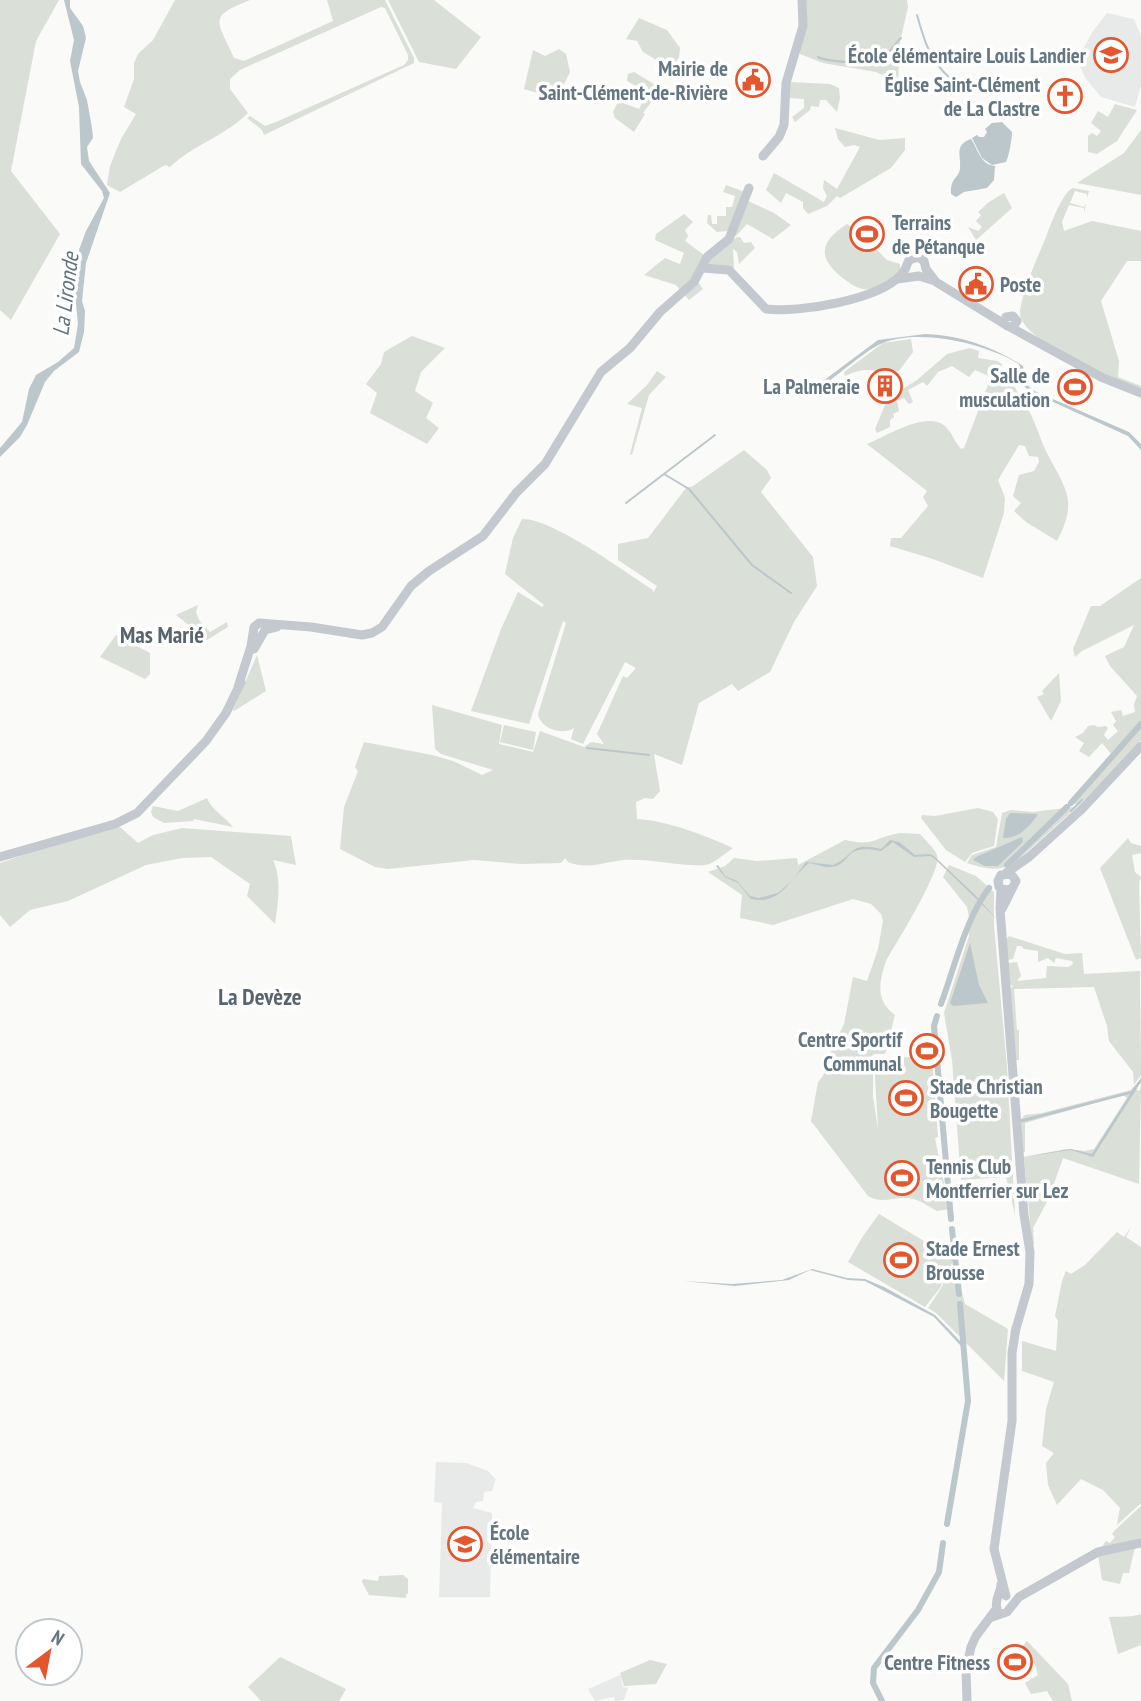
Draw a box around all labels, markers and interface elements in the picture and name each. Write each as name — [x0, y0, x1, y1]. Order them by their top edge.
school or university icon: École élémentaire Louis Landier — [1092, 36, 1130, 74]
place label: École élémentaire Louis Landier — [848, 42, 1087, 69]
place label: Mairie de Saint-Clément-de-Rivière — [538, 55, 728, 106]
public building icon: Mairie de Saint-Clément-de-Rivière — [734, 61, 772, 99]
place label: Église Saint-Clément de La Clastre — [885, 71, 1040, 122]
church icon: Église Saint-Clément de La Clastre — [1046, 77, 1084, 115]
place label: Terrains de Pétanque — [892, 209, 985, 260]
sports icon: Terrains de Pétanque — [848, 215, 886, 253]
water label: La Lironde — [46, 249, 85, 337]
public building icon: Poste — [957, 265, 995, 303]
place label: Poste — [1000, 271, 1041, 298]
place label: Salle de musculation — [959, 362, 1050, 413]
building icon: La Palmeraie — [866, 367, 904, 405]
sports icon: Salle de musculation — [1056, 368, 1094, 406]
place label: La Palmeraie — [763, 373, 860, 400]
district label: Mas Marié — [120, 620, 204, 649]
district label: La Devèze — [218, 982, 302, 1011]
place label: Centre Sportif Communal — [798, 1026, 903, 1077]
sports icon: Centre Sportif Communal — [908, 1032, 946, 1070]
place label: Stade Christian Bougette — [930, 1073, 1043, 1124]
sports icon: Stade Christian Bougette — [887, 1079, 925, 1117]
place label: Tennis Club Montferrier sur Lez — [926, 1153, 1068, 1204]
sports icon: Tennis Club Montferrier sur Lez — [883, 1159, 921, 1197]
place label: Stade Ernest Brousse — [926, 1235, 1020, 1286]
sports icon: Stade Ernest Brousse — [882, 1241, 920, 1279]
place label: École élémentaire — [490, 1519, 580, 1570]
school or university icon: École élémentaire — [446, 1525, 484, 1563]
north arrow — [14, 1617, 84, 1687]
text: N — [47, 1625, 69, 1650]
sports icon: Centre Fitness — [996, 1643, 1034, 1681]
place label: Centre Fitness — [884, 1649, 990, 1676]

